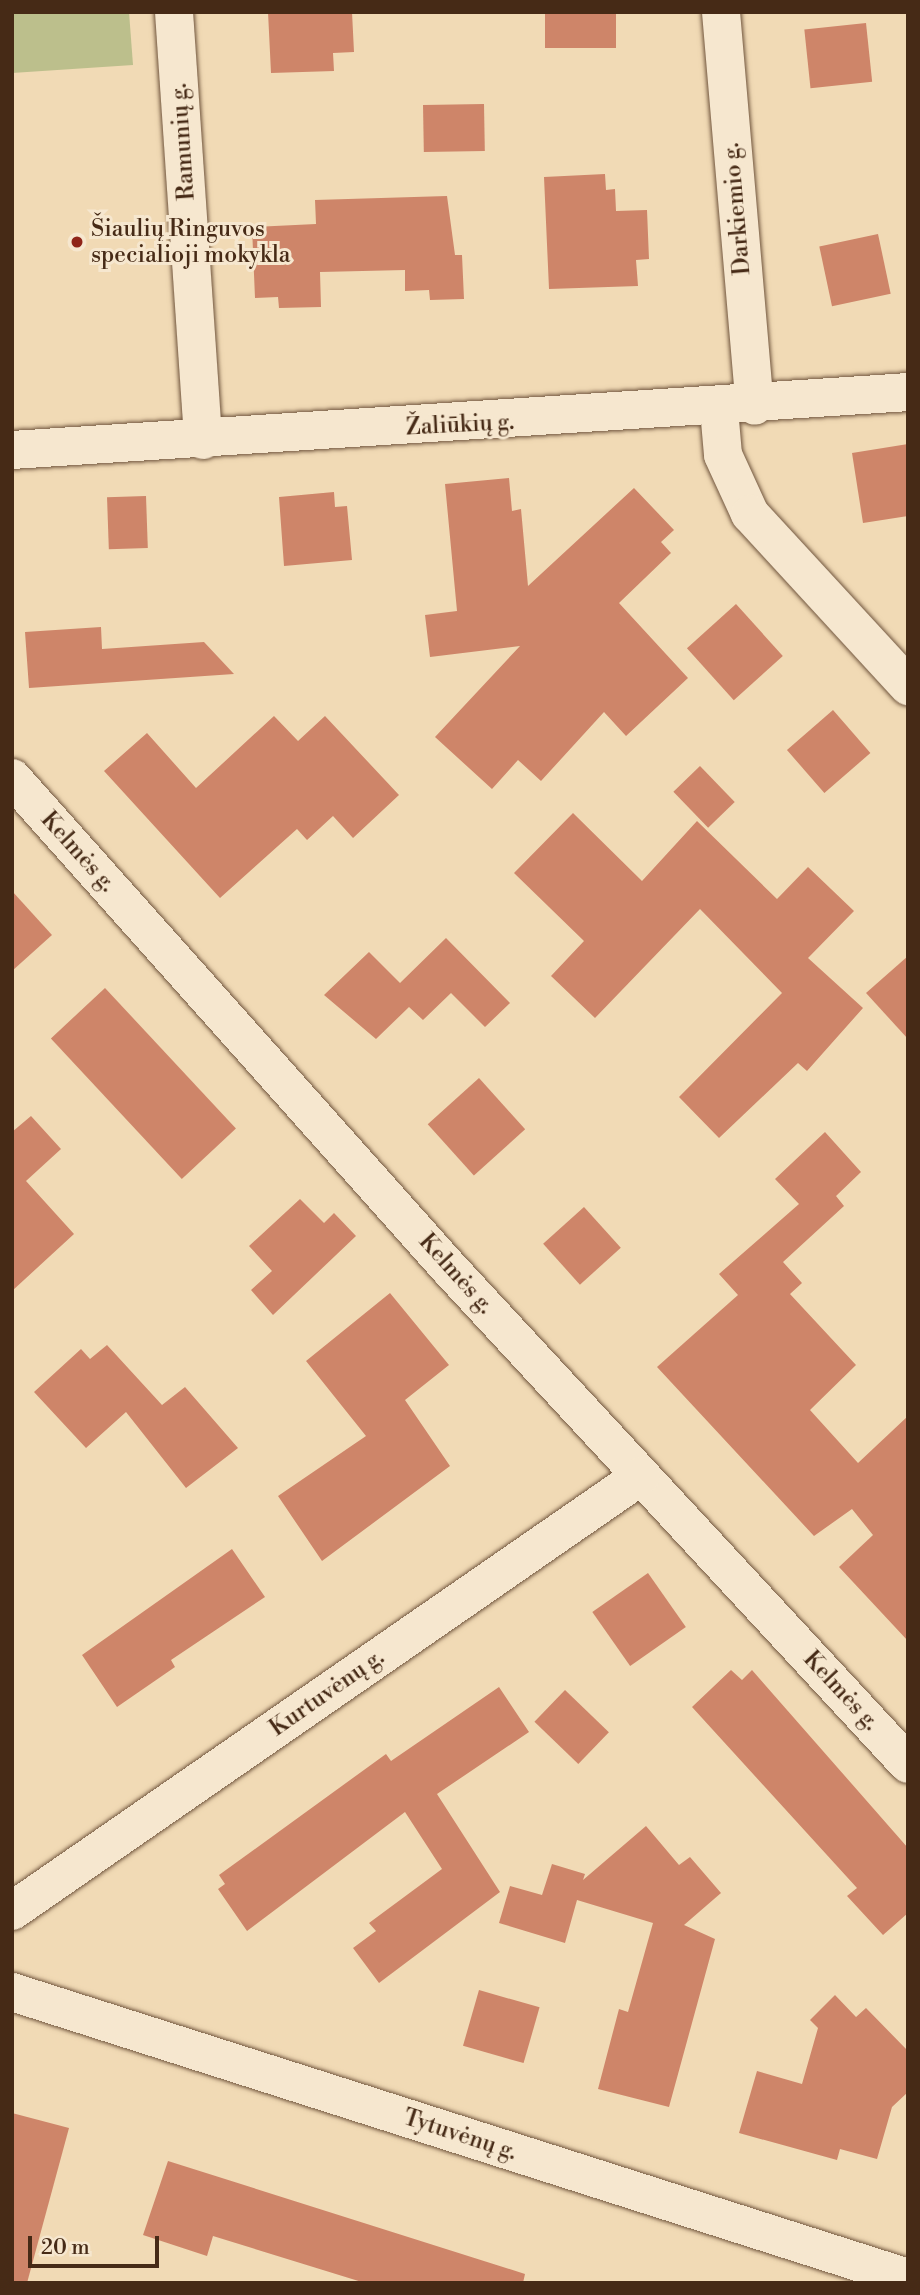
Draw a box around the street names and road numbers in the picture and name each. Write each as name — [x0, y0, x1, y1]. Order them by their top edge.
street label: Ramunių g. — [165, 83, 201, 201]
street label: Darkiemio g. — [717, 142, 757, 276]
street label: Žaliūkių g. — [405, 408, 515, 442]
street label: Kelmės g. — [35, 806, 121, 898]
street label: Kelmės g. — [413, 1228, 499, 1320]
street label: Kurtuvėnų g. — [265, 1644, 389, 1742]
street label: Kelmės g. — [797, 1646, 885, 1736]
street label: Tytuvėnų g. — [400, 2104, 520, 2166]

